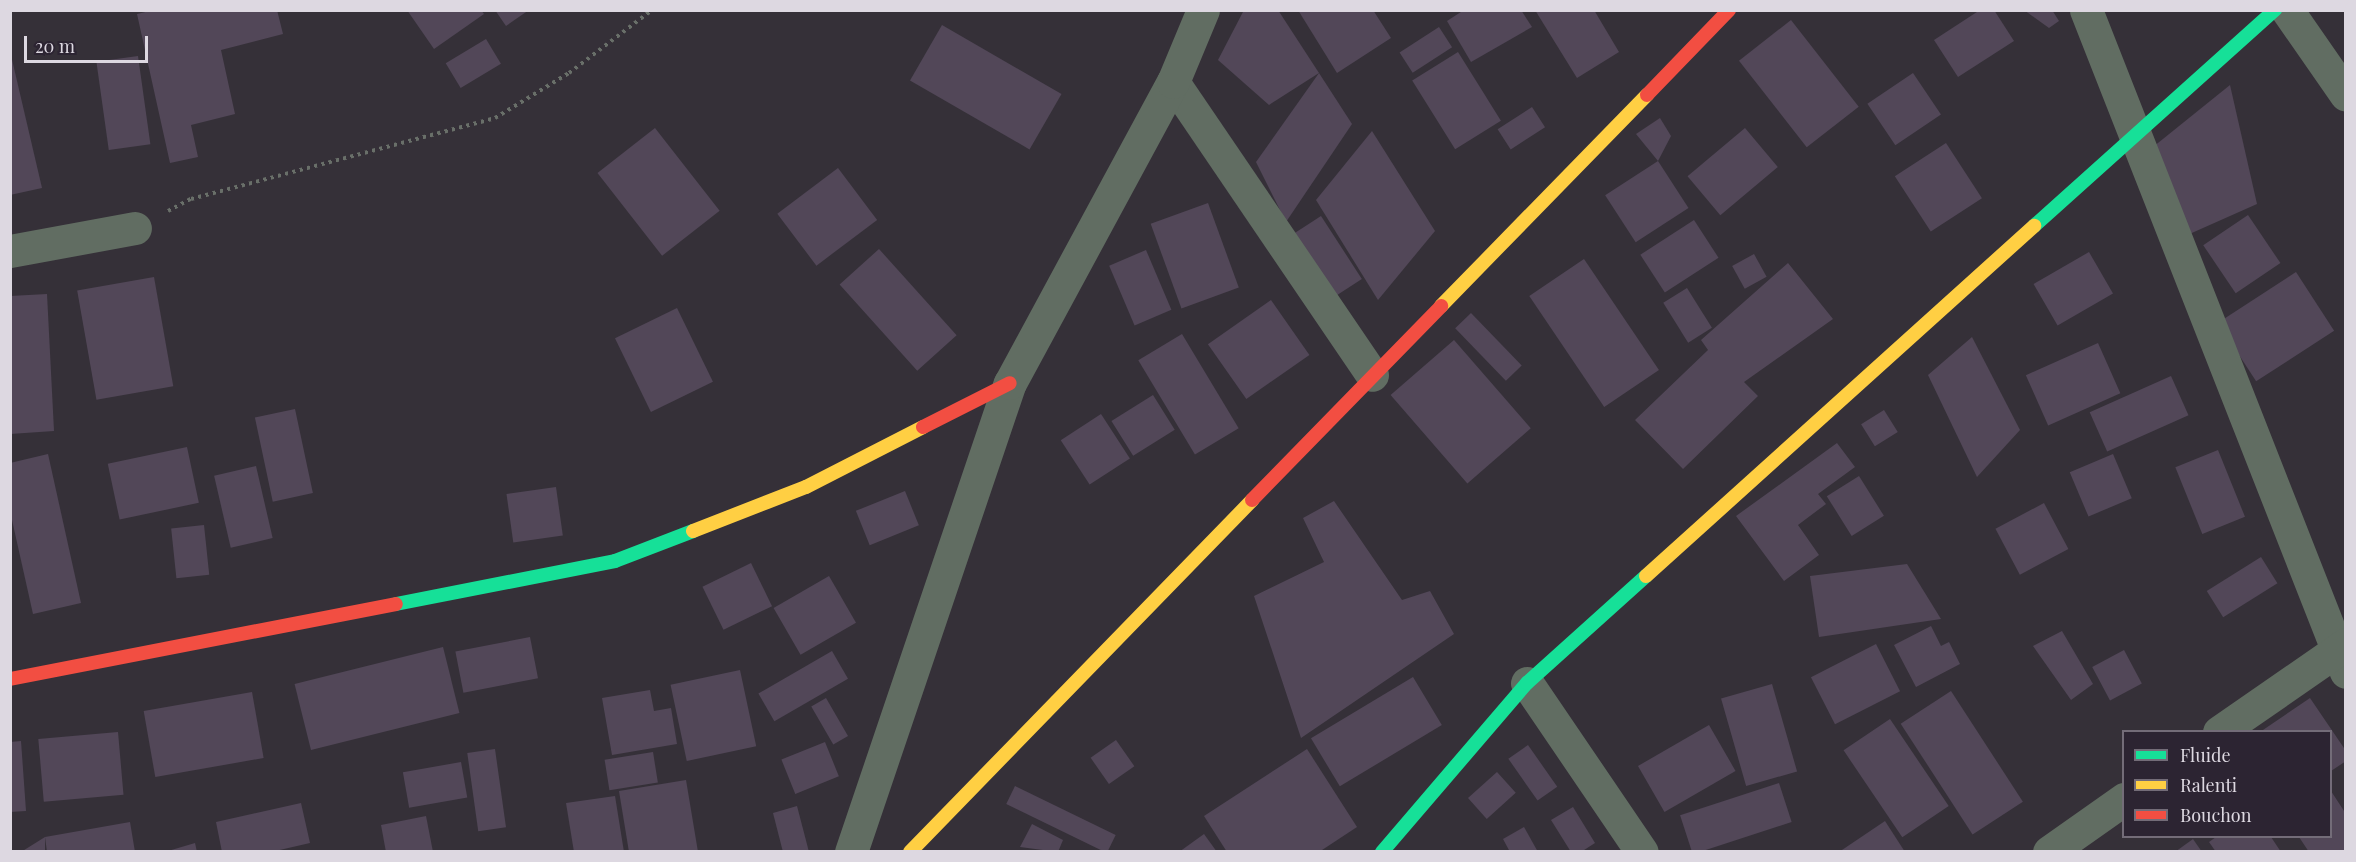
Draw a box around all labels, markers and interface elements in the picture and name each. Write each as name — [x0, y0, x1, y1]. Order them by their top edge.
scale bar — [27, 24, 152, 62]
text: 20 m — [35, 34, 75, 58]
legend — [2122, 730, 2332, 838]
text: Fluide — [2180, 743, 2231, 767]
text: Ralenti — [2180, 773, 2237, 797]
text: Bouchon — [2180, 803, 2251, 827]

